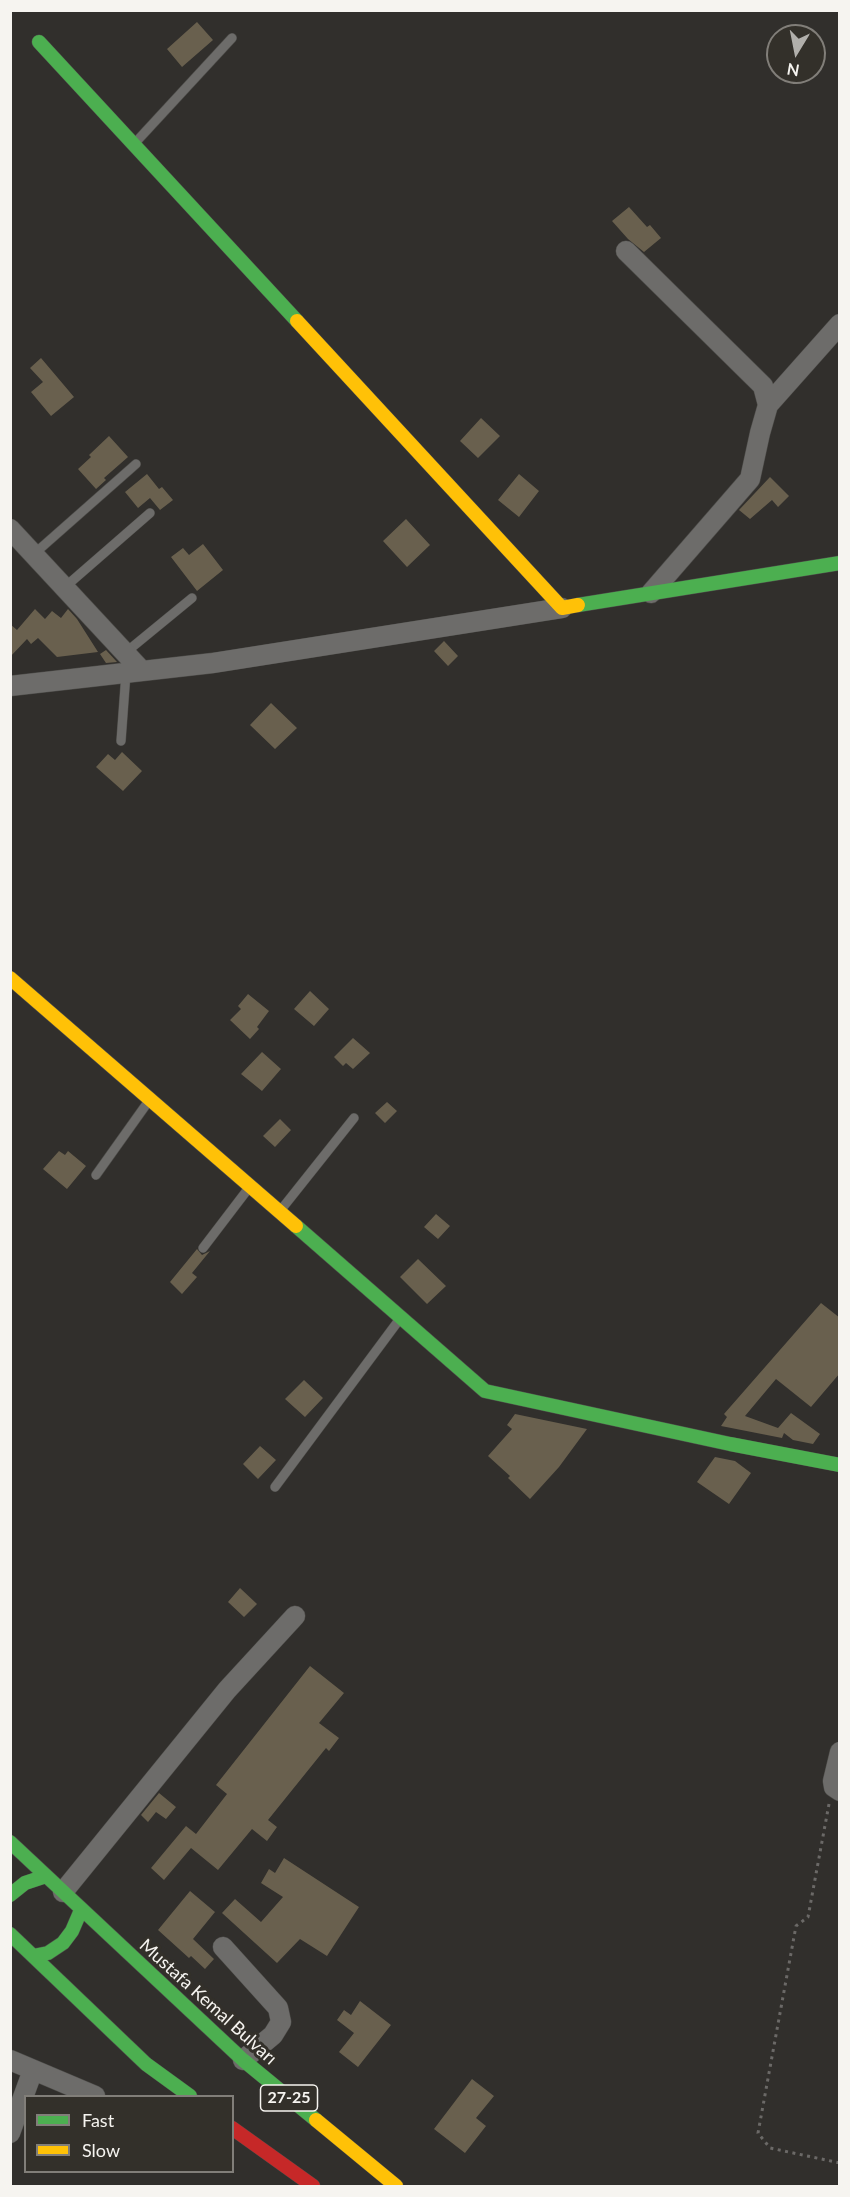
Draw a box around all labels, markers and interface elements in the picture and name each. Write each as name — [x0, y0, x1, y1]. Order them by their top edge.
north arrow — [766, 24, 826, 84]
text: N — [785, 60, 801, 81]
street label: Mustafa Kemal Bulvarı — [135, 1935, 281, 2069]
road number: 27-25 — [260, 2085, 318, 2111]
legend — [24, 2095, 234, 2173]
text: Fast — [82, 2109, 114, 2131]
text: Slow — [82, 2139, 120, 2161]

